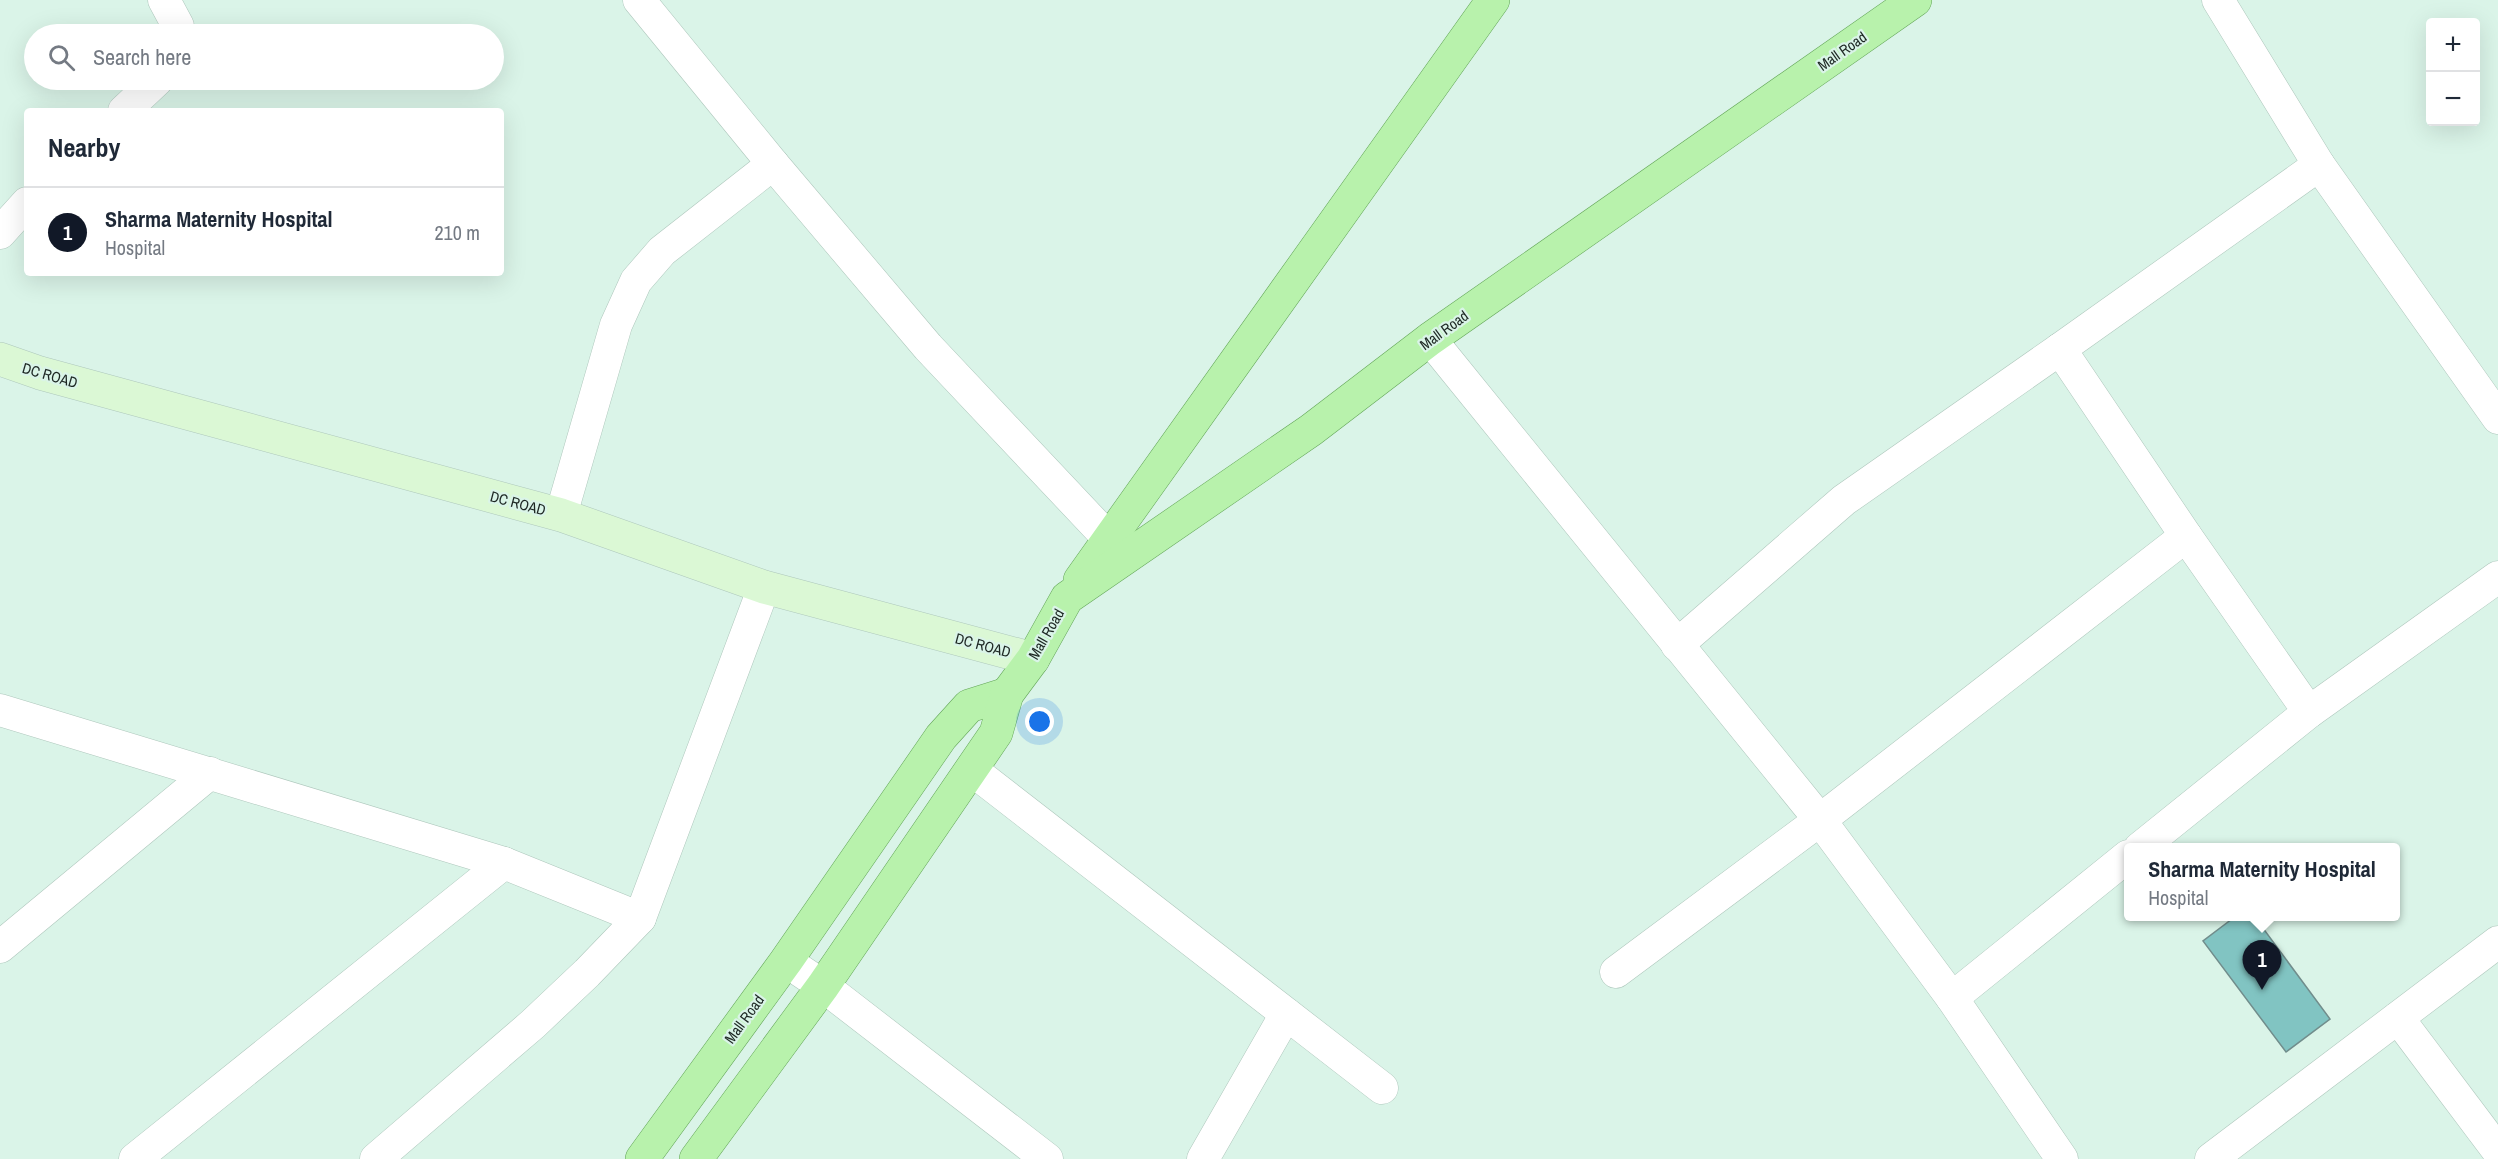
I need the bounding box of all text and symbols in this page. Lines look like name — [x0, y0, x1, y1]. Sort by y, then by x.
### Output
map controls — [2426, 18, 2480, 126]
button: + — [2426, 18, 2480, 72]
search box — [24, 24, 504, 90]
street label: Mall Road — [1813, 27, 1871, 75]
icon: search — [45, 41, 78, 74]
text: Search here — [93, 42, 191, 72]
button: − — [2426, 72, 2480, 126]
text: Nearby — [48, 130, 120, 165]
text: Sharma Maternity Hospital — [105, 204, 333, 234]
text: 1 — [63, 219, 72, 246]
text: 210 m — [434, 219, 480, 246]
text: Hospital — [105, 234, 165, 261]
street label: Mall Road — [1415, 305, 1473, 355]
street label: DC ROAD — [20, 357, 80, 393]
street label: DC ROAD — [488, 486, 548, 521]
street label: Mall Road — [1023, 605, 1069, 663]
street label: DC ROAD — [953, 628, 1013, 663]
your location — [1025, 707, 1054, 736]
popup — [2124, 843, 2400, 921]
text: Sharma Maternity Hospital — [2148, 854, 2376, 884]
text: Hospital — [2148, 884, 2208, 911]
pin: 1 — [2242, 940, 2282, 990]
street label: Mall Road — [719, 990, 769, 1048]

